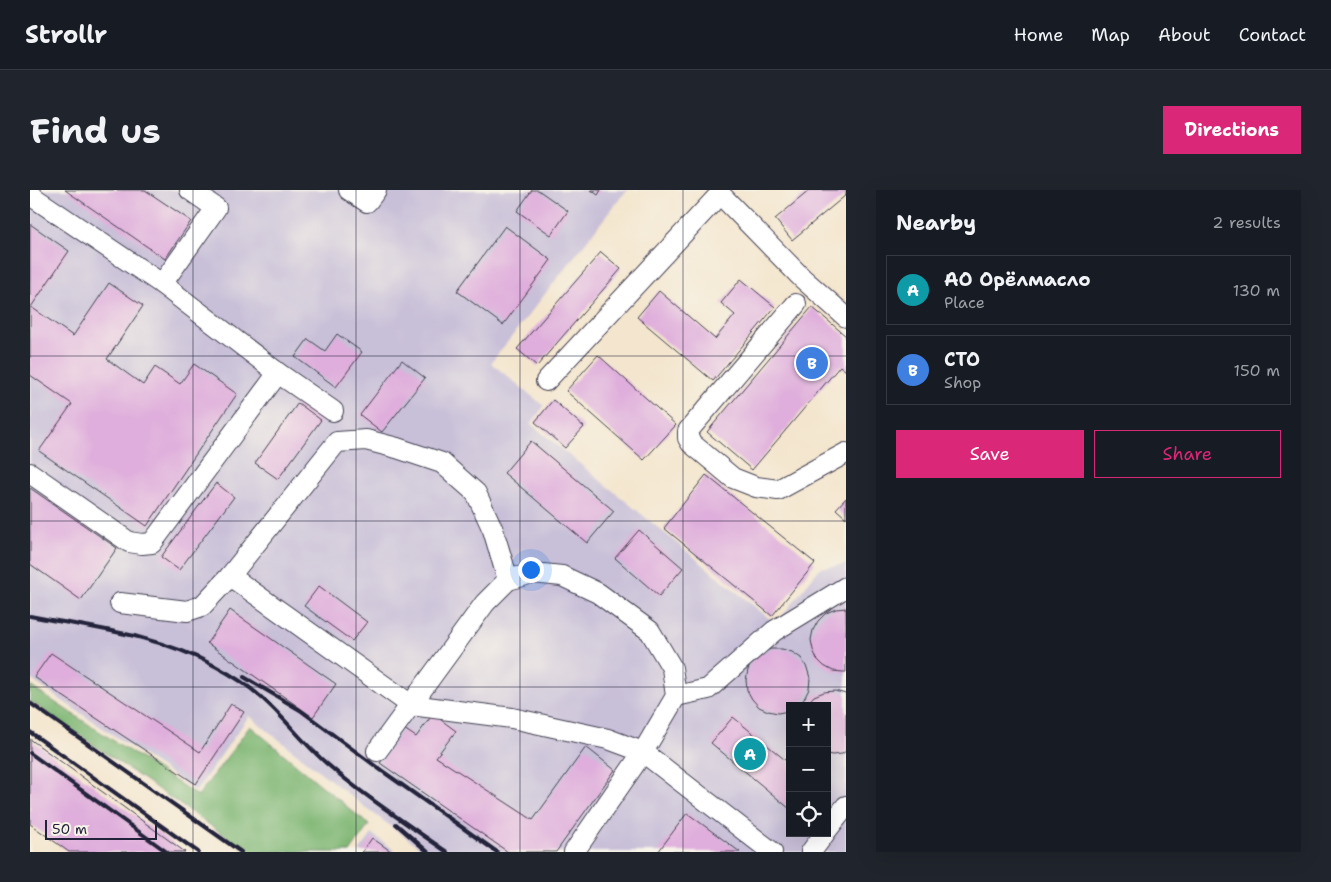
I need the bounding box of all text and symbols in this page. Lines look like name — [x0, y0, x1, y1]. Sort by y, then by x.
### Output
text: Strollr — [25, 19, 107, 51]
text: Home — [1014, 23, 1063, 47]
text: Map — [1091, 23, 1130, 47]
text: About — [1158, 23, 1211, 47]
text: Contact — [1239, 23, 1306, 47]
button: Directions — [1163, 106, 1301, 154]
text: Find us — [30, 107, 161, 154]
text: Nearby — [896, 209, 976, 237]
text: 2 results — [1212, 212, 1281, 233]
text: АО Орёлмасло — [944, 267, 1091, 292]
text: A — [907, 280, 919, 301]
text: 130 m — [1233, 280, 1280, 301]
text: Place — [944, 292, 985, 313]
pin: B — [796, 344, 828, 382]
text: СТО — [944, 347, 980, 372]
text: B — [908, 360, 918, 381]
text: 150 m — [1233, 360, 1280, 381]
text: Shop — [944, 372, 981, 393]
button: Save — [896, 430, 1084, 478]
button: Share — [1094, 430, 1281, 478]
your location — [518, 557, 544, 583]
map controls — [786, 702, 831, 837]
button: + — [786, 702, 831, 747]
pin: A — [734, 735, 766, 773]
button: − — [786, 747, 831, 792]
button: locate — [786, 792, 831, 837]
scale bar — [45, 817, 158, 840]
text: 50 m — [52, 820, 87, 838]

